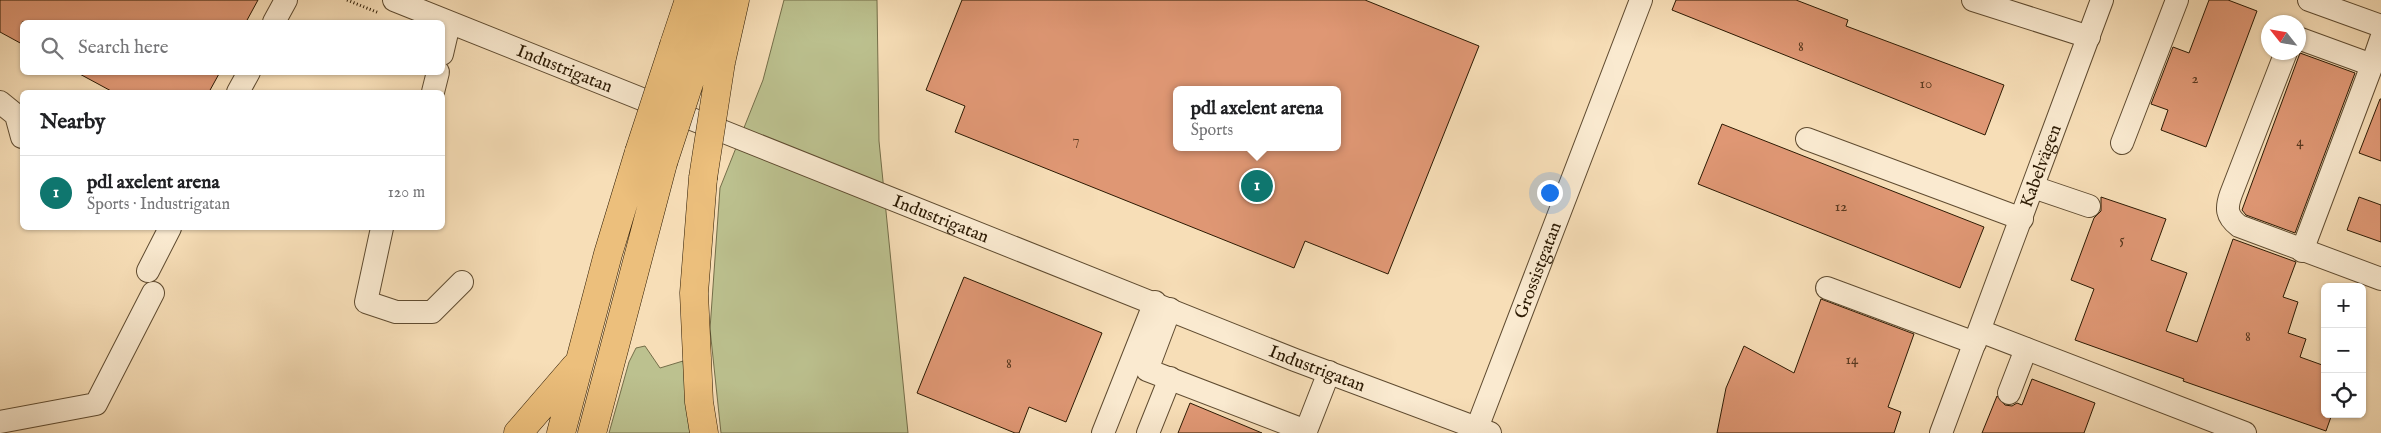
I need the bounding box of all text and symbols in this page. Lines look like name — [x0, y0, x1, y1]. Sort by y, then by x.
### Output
north arrow — [2261, 15, 2306, 60]
search box — [20, 20, 445, 75]
icon: search — [38, 34, 66, 62]
text: Search here — [78, 36, 169, 60]
house number: 8 — [1798, 37, 1804, 56]
street label: Industrigatan — [513, 40, 616, 99]
house number: 2 — [2191, 69, 2199, 88]
house number: 10 — [1920, 74, 1932, 93]
popup — [1173, 86, 1341, 151]
text: pdl axelent arena — [1191, 97, 1323, 121]
text: Nearby — [40, 109, 105, 136]
text: Sports — [1191, 121, 1233, 141]
street label: Kabelvägen — [2016, 121, 2068, 211]
house number: 7 — [1072, 130, 1080, 149]
house number: 4 — [2296, 132, 2304, 151]
pin: 1 — [1241, 167, 1273, 205]
text: pdl axelent arena — [87, 171, 220, 195]
your location — [1537, 180, 1563, 206]
text: 1 — [53, 183, 59, 203]
text: 120 m — [388, 183, 425, 203]
street label: Industrigatan — [889, 190, 992, 250]
text: Sports · Industrigatan — [87, 195, 230, 215]
house number: 12 — [1835, 197, 1847, 216]
street label: Grossistgatan — [1510, 219, 1568, 322]
house number: 5 — [2119, 230, 2125, 249]
map controls — [2321, 283, 2366, 418]
button: + — [2321, 283, 2366, 328]
house number: 8 — [2245, 327, 2251, 346]
button: − — [2321, 328, 2366, 373]
street label: Industrigatan — [1265, 341, 1369, 398]
house number: 14 — [1846, 350, 1859, 369]
house number: 8 — [1006, 354, 1012, 373]
button: locate — [2321, 373, 2366, 418]

